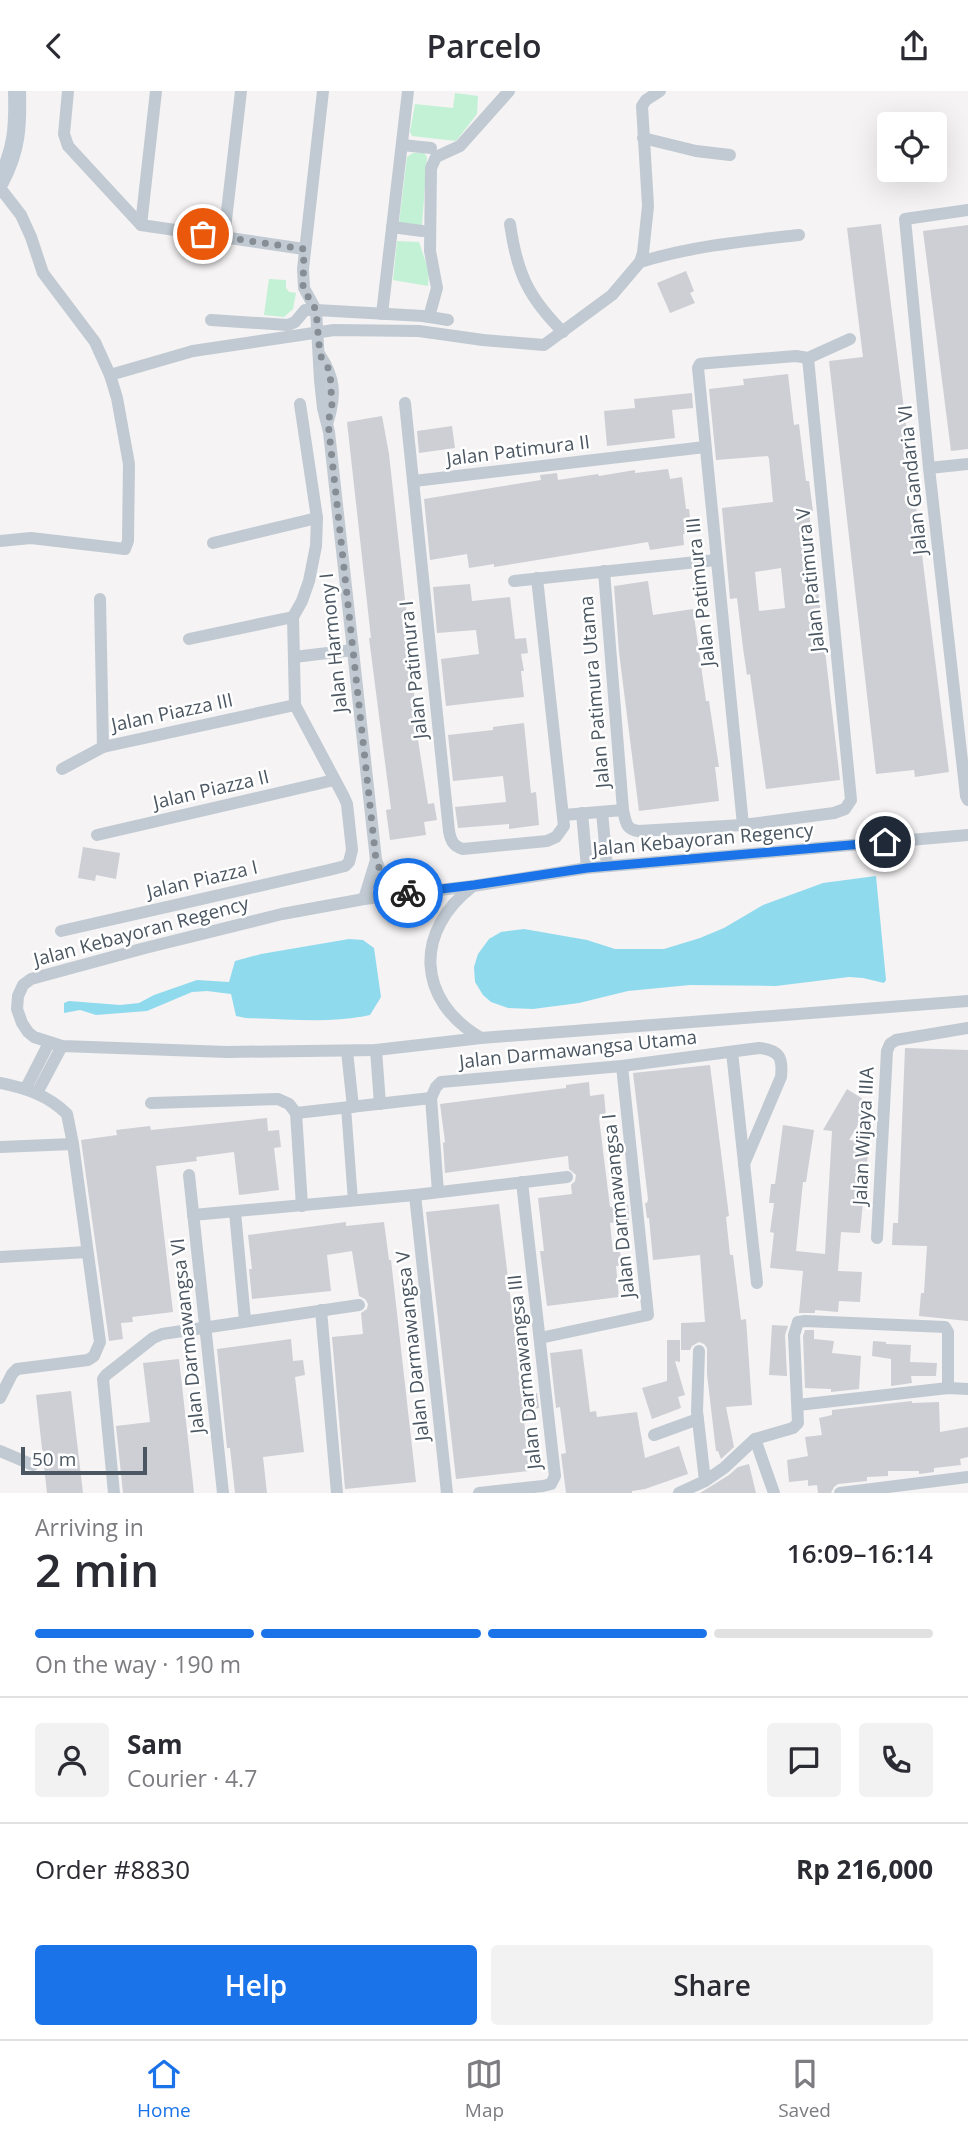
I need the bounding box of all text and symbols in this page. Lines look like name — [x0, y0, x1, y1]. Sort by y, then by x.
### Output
text: Parcelo — [427, 24, 541, 67]
icon: back — [35, 27, 73, 65]
icon: share — [895, 27, 933, 65]
map controls — [877, 112, 947, 182]
button: locate — [877, 112, 947, 182]
pin — [173, 204, 233, 264]
icon: bag — [184, 215, 222, 253]
street label: Jalan Gandaria VI — [891, 404, 933, 558]
street label: Jalan Patimura II — [443, 428, 591, 472]
street label: Jalan Patimura V — [789, 506, 831, 655]
street label: Jalan Patimura III — [679, 516, 721, 670]
street label: Jalan Harmony I — [313, 572, 353, 716]
street label: Jalan Patimura Utama — [573, 595, 616, 791]
street label: Jalan Patimura I — [393, 600, 433, 742]
street label: Jalan Piazza III — [107, 686, 235, 738]
street label: Jalan Piazza II — [148, 763, 272, 815]
pin — [855, 812, 915, 872]
street label: Jalan Kebayoran Regency — [589, 816, 815, 862]
icon: home — [866, 823, 904, 861]
street label: Jalan Piazza I — [142, 854, 260, 905]
courier — [373, 858, 443, 928]
icon: bike — [389, 874, 427, 912]
street label: Jalan Kebayoran Regency — [29, 890, 252, 973]
street label: Jalan Darmawangsa Utama — [456, 1024, 698, 1075]
street label: Jalan Wijaya IIIA — [846, 1066, 880, 1208]
street label: Jalan Darmawangsa I — [595, 1113, 641, 1301]
street label: Jalan Darmawangsa VI — [164, 1237, 210, 1437]
street label: Jalan Darmawangsa V — [389, 1249, 435, 1444]
street label: Jalan Darmawangsa III — [501, 1273, 547, 1473]
scale bar — [21, 1444, 147, 1476]
text: 50 m — [32, 1446, 76, 1472]
text: Arriving in — [35, 1511, 144, 1543]
text: 16:09–16:14 — [787, 1535, 933, 1571]
text: 2 min — [35, 1538, 159, 1600]
text: On the way · 190 m — [35, 1648, 241, 1680]
button: person — [35, 1723, 109, 1797]
button: chat — [767, 1723, 841, 1797]
button: phone — [859, 1723, 933, 1797]
text: Sam — [127, 1726, 183, 1762]
text: Courier · 4.7 — [127, 1762, 257, 1794]
text: Order #8830 — [35, 1851, 190, 1887]
text: Rp 216,000 — [796, 1851, 933, 1887]
button: Help — [35, 1945, 477, 2025]
button: Share — [491, 1945, 933, 2025]
tab: Home — [137, 2055, 191, 2123]
tab: Map — [465, 2055, 504, 2123]
tab: Saved — [778, 2055, 831, 2123]

